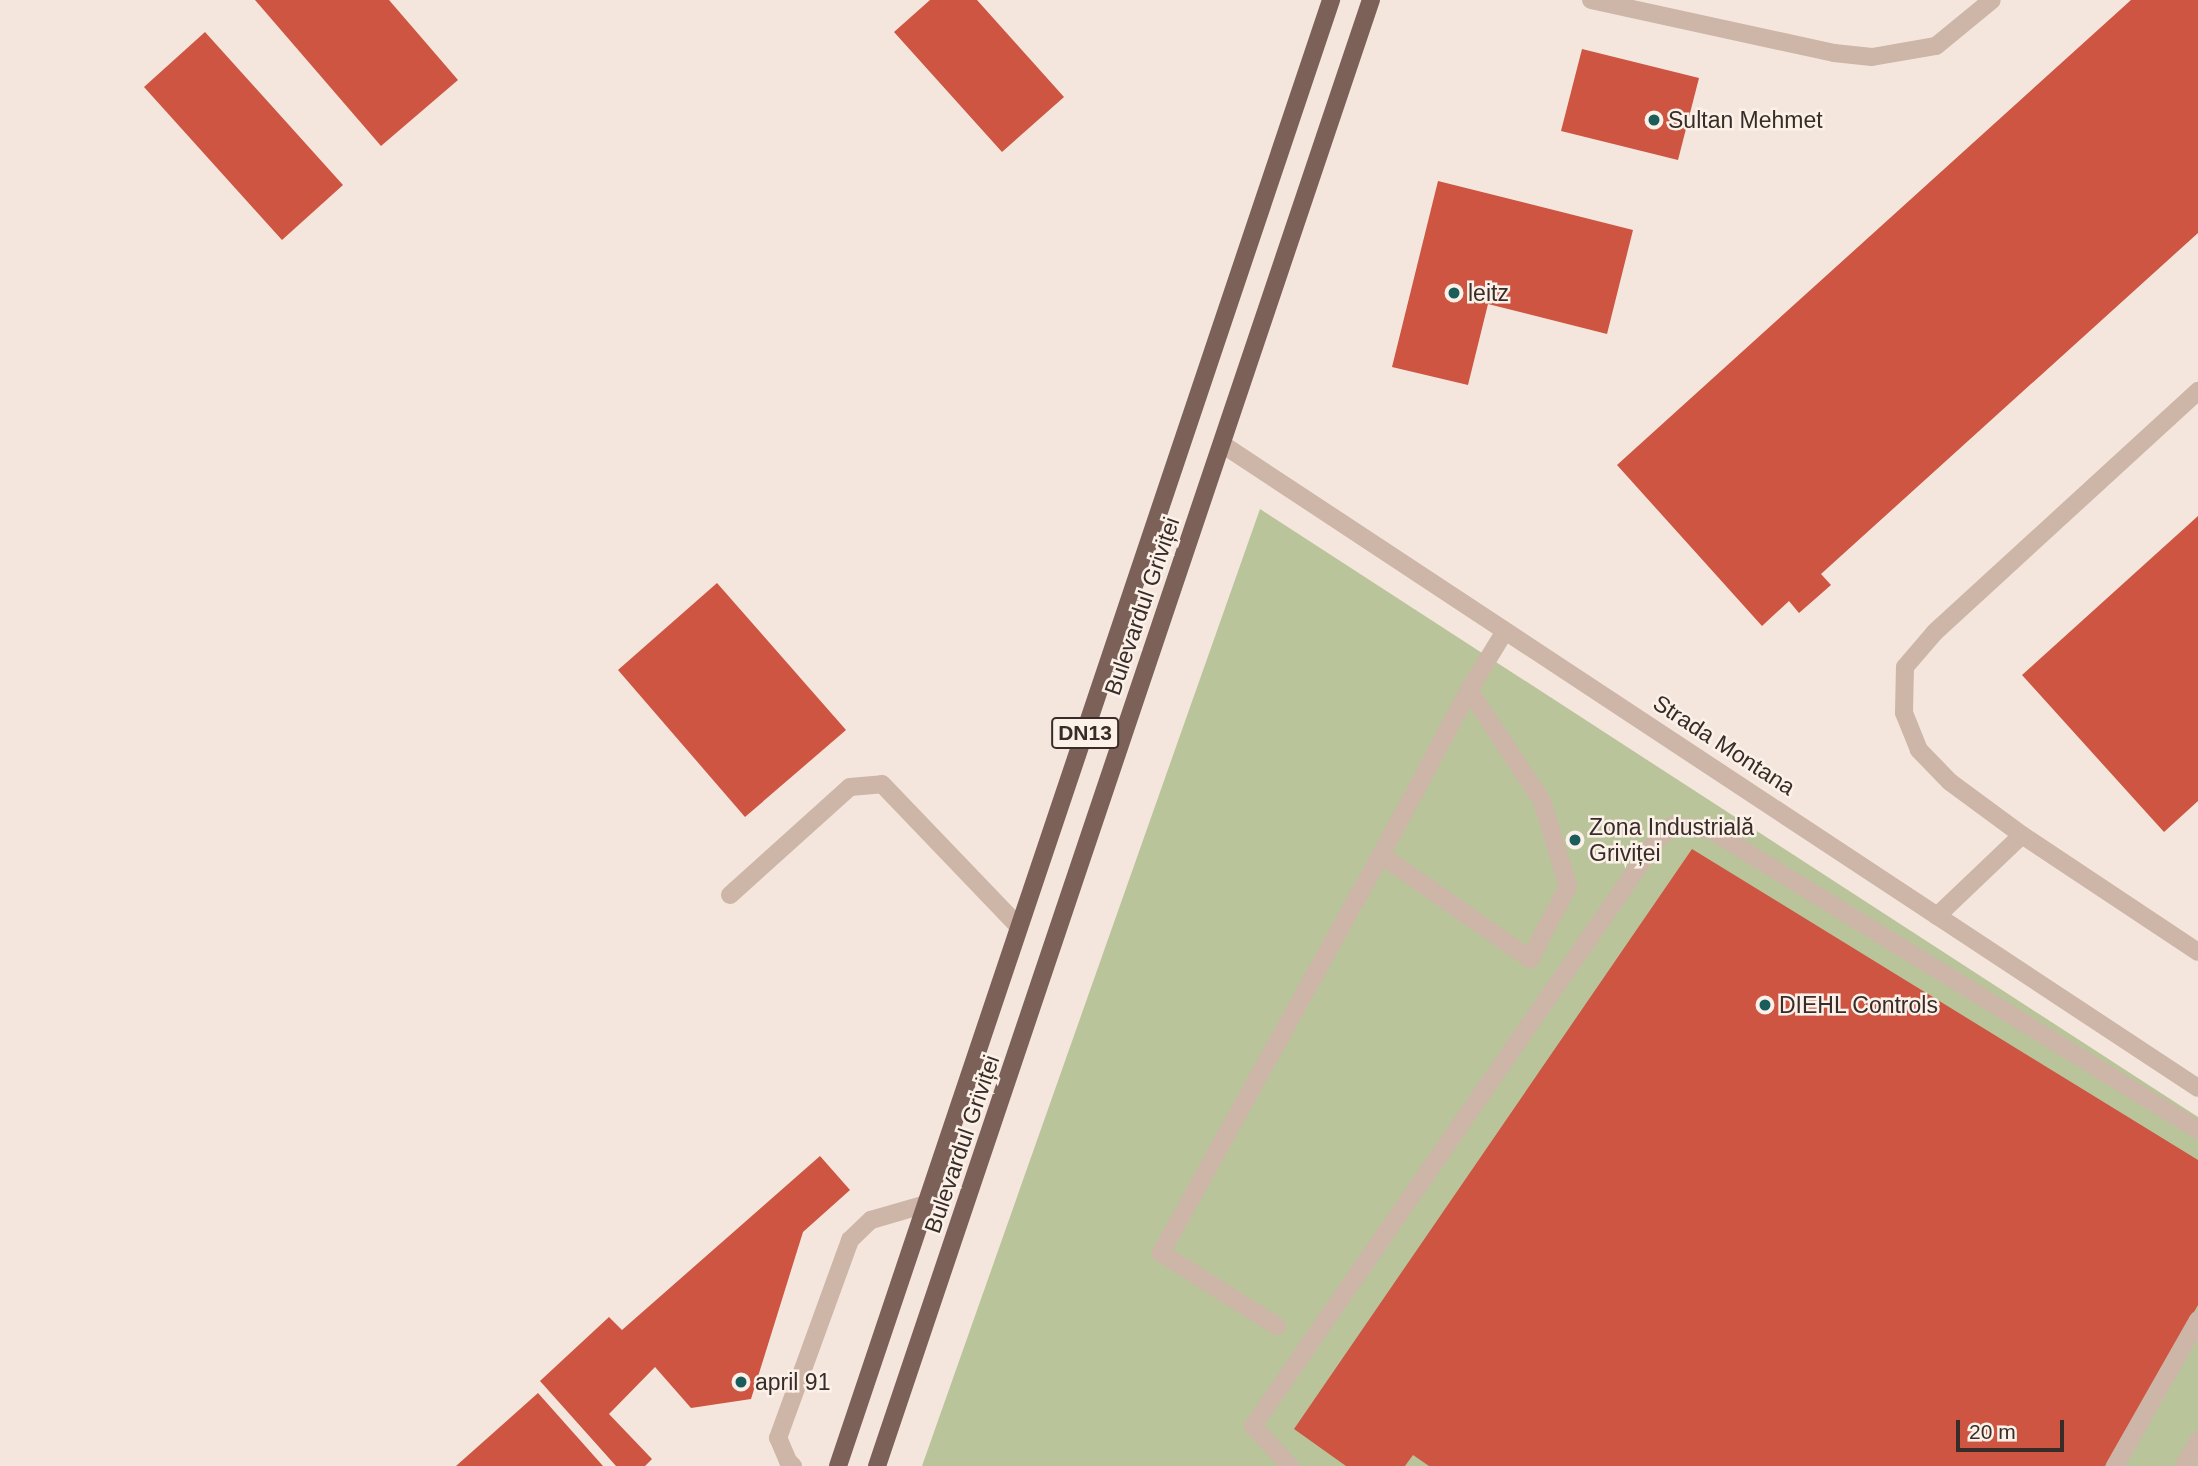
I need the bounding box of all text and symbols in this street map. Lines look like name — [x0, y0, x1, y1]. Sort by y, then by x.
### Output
place label: Sultan Mehmet — [1668, 106, 1823, 134]
marker: Sultan Mehmet — [1646, 112, 1662, 128]
place label: leitz — [1468, 279, 1509, 307]
marker: leitz — [1446, 285, 1462, 301]
street label: Bulevardul Griviței — [1099, 513, 1185, 699]
street label: Strada Montana — [1648, 689, 1800, 801]
road number: DN13 — [1050, 716, 1120, 750]
place label: Zona Industrială Griviței — [1589, 813, 1754, 867]
marker: Zona Industrială Griviței — [1567, 832, 1583, 848]
place label: DIEHL Controls — [1779, 991, 1939, 1019]
marker: DIEHL Controls — [1757, 997, 1773, 1013]
street label: Bulevardul Griviței — [919, 1051, 1005, 1237]
place label: april 91 — [755, 1368, 830, 1396]
marker: april 91 — [733, 1374, 749, 1390]
scale bar — [1960, 1406, 2068, 1450]
text: 20 m — [1969, 1420, 2016, 1443]

